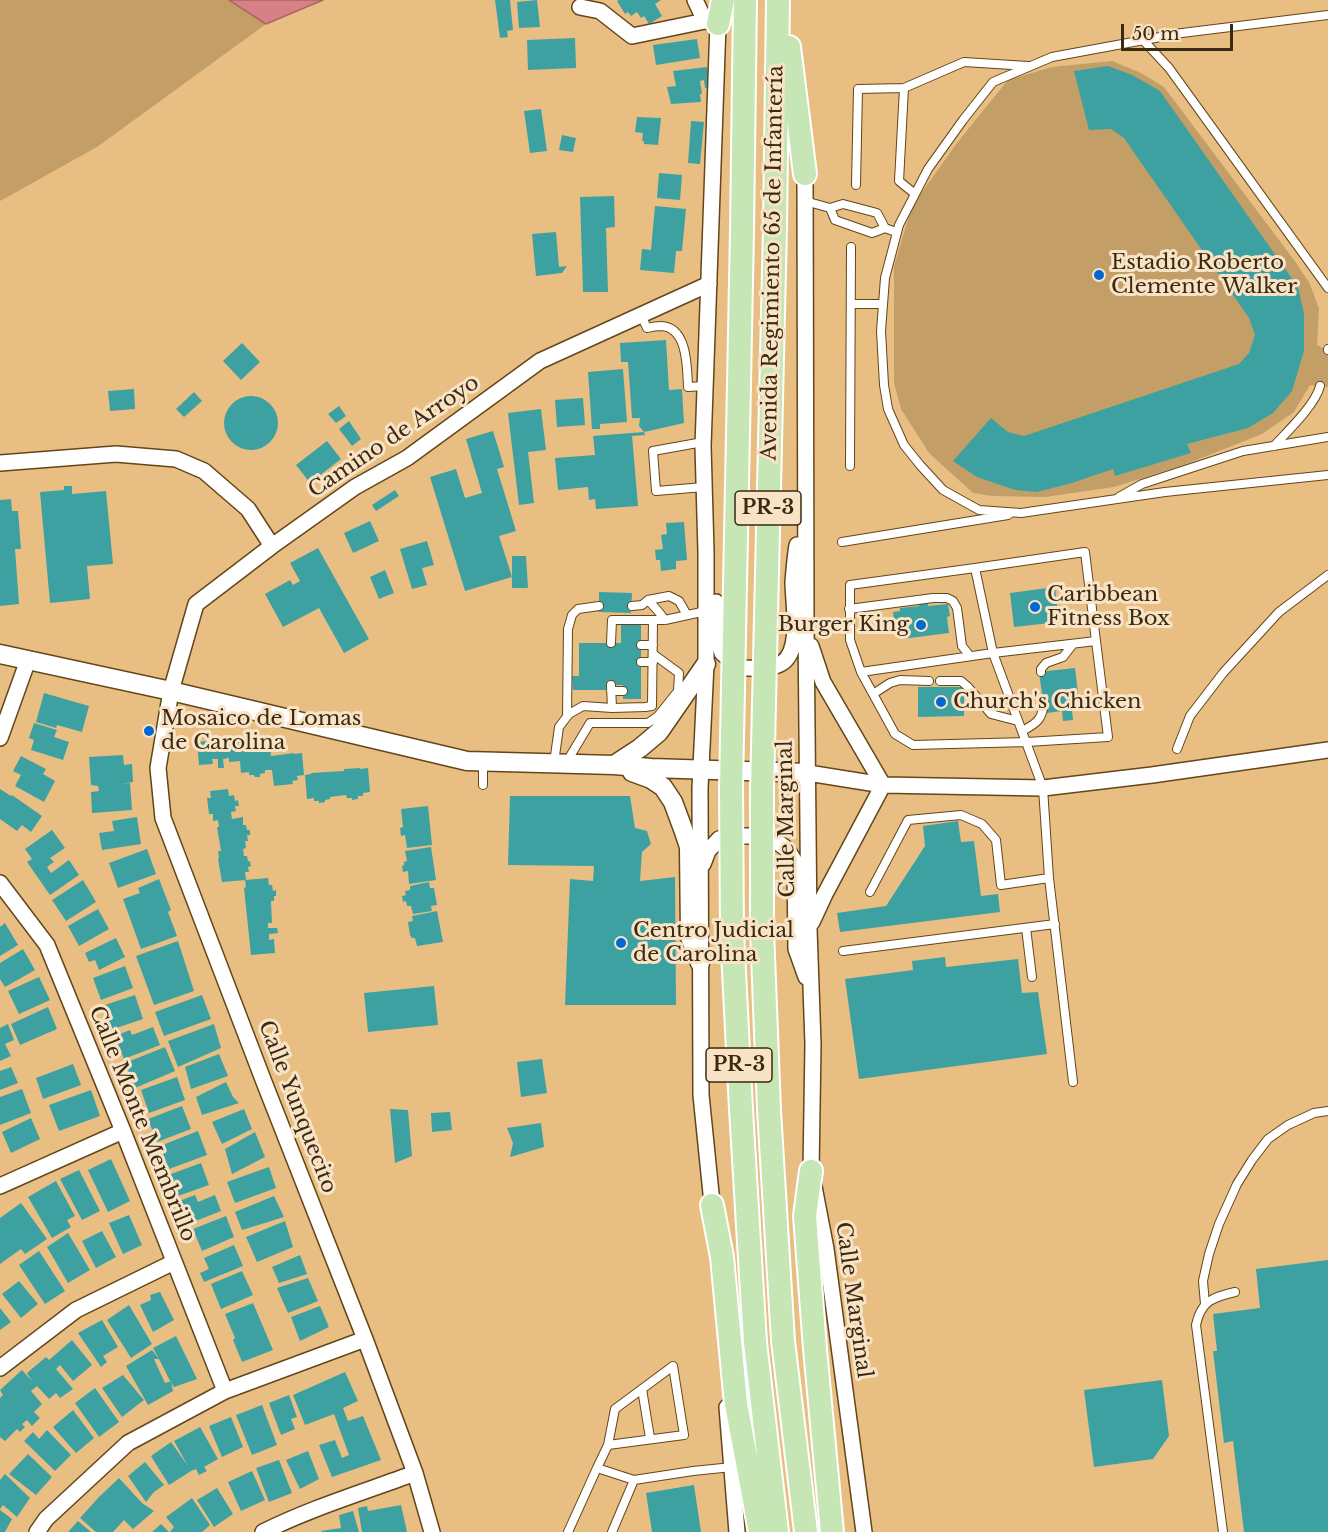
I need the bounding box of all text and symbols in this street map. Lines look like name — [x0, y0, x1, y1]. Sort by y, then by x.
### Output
scale bar — [1124, 12, 1236, 50]
text: 50 m — [1132, 23, 1180, 45]
street label: Avenida Regimiento 65 de Infantería — [757, 65, 789, 461]
place label: Estadio Roberto Clemente Walker — [1111, 250, 1297, 300]
marker: Estadio Roberto Clemente Walker — [1092, 268, 1106, 282]
street label: Camino de Arroyo — [304, 370, 484, 504]
road number: PR-3 — [735, 491, 801, 525]
place label: Caribbean Fitness Box — [1047, 582, 1170, 632]
marker: Caribbean Fitness Box — [1028, 600, 1042, 614]
place label: Burger King — [778, 612, 909, 638]
marker: Burger King — [914, 618, 928, 632]
place label: Church's Chicken — [953, 689, 1142, 715]
marker: Church's Chicken — [934, 695, 948, 709]
place label: Mosaico de Lomas de Carolina — [161, 706, 361, 756]
marker: Mosaico de Lomas de Carolina — [142, 724, 156, 738]
street label: Calle Marginal — [773, 740, 801, 898]
place label: Centro Judicial de Carolina — [633, 918, 794, 968]
marker: Centro Judicial de Carolina — [614, 936, 628, 950]
street label: Calle Monte Membrillo — [83, 1002, 201, 1246]
street label: Calle Yunquecito — [252, 1017, 342, 1197]
road number: PR-3 — [706, 1048, 772, 1082]
street label: Calle Marginal — [830, 1220, 876, 1380]

